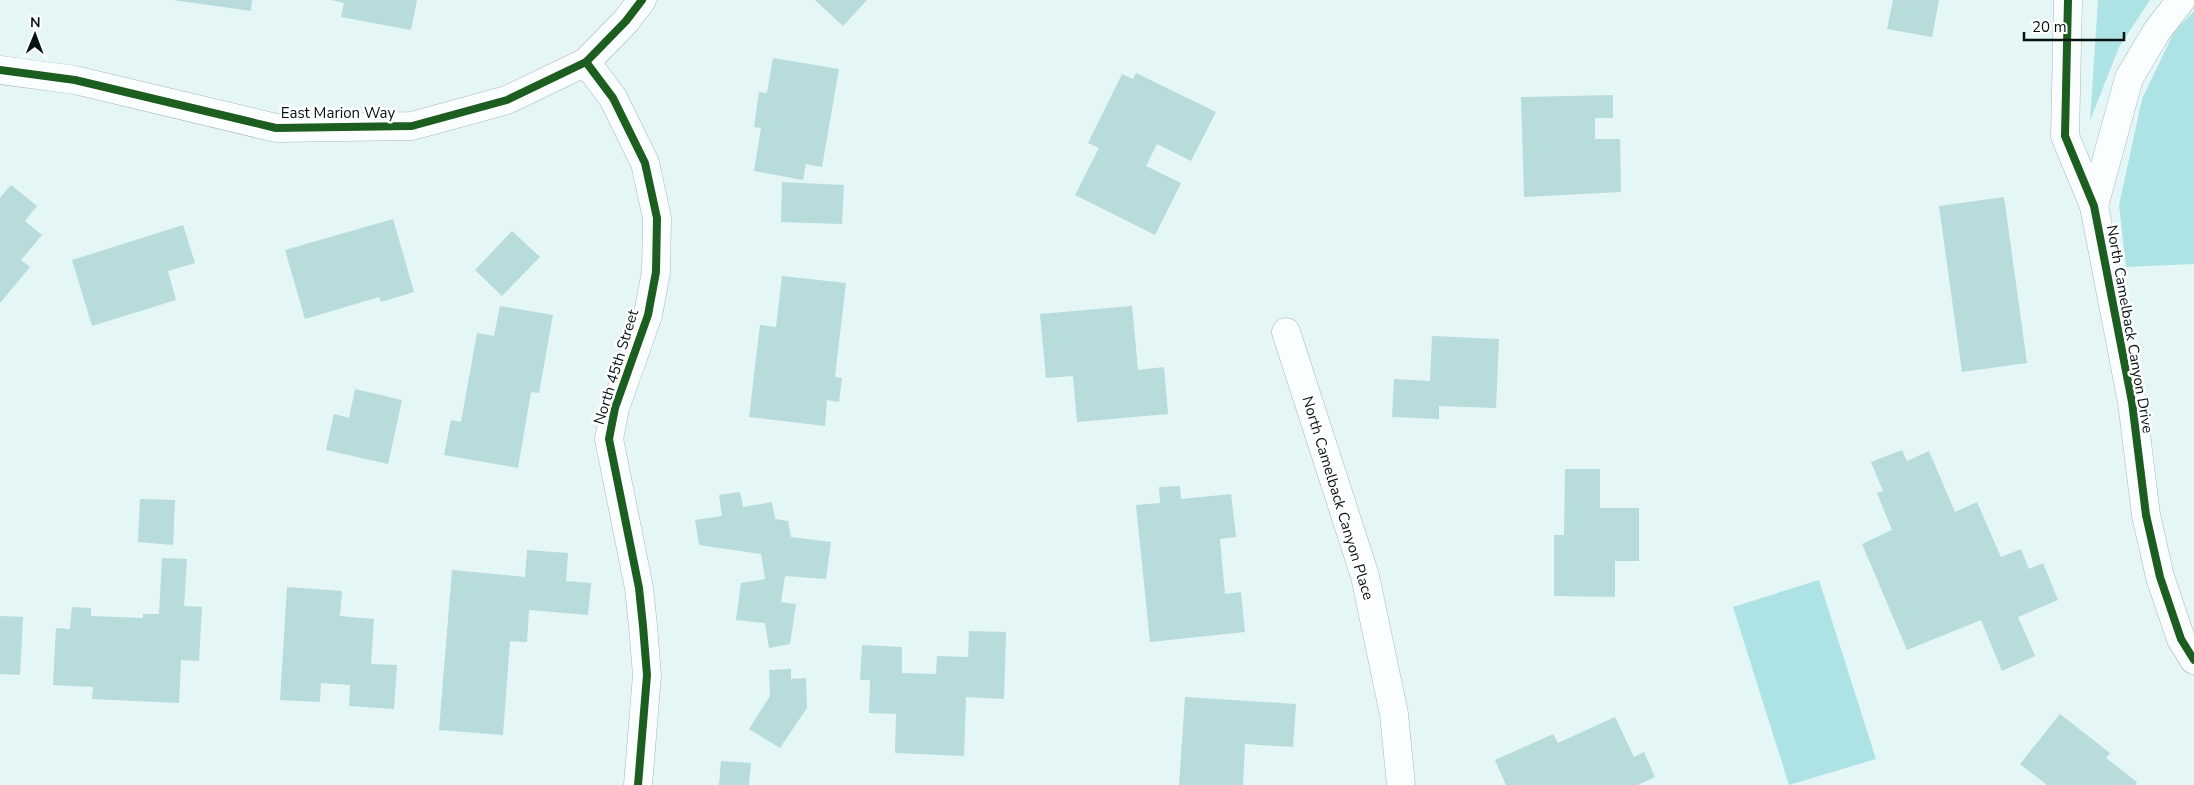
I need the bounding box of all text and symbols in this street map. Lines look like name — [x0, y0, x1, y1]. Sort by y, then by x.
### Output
north arrow — [10, 10, 60, 60]
scale bar — [2024, 10, 2124, 42]
text: N — [30, 13, 41, 32]
text: 20 m — [2032, 17, 2067, 37]
street label: East Marion Way — [281, 103, 395, 123]
street label: North Camelback Canyon Drive — [2102, 223, 2158, 435]
street label: North 45th Street — [589, 306, 643, 427]
street label: North Camelback Canyon Place — [1297, 394, 1379, 602]

